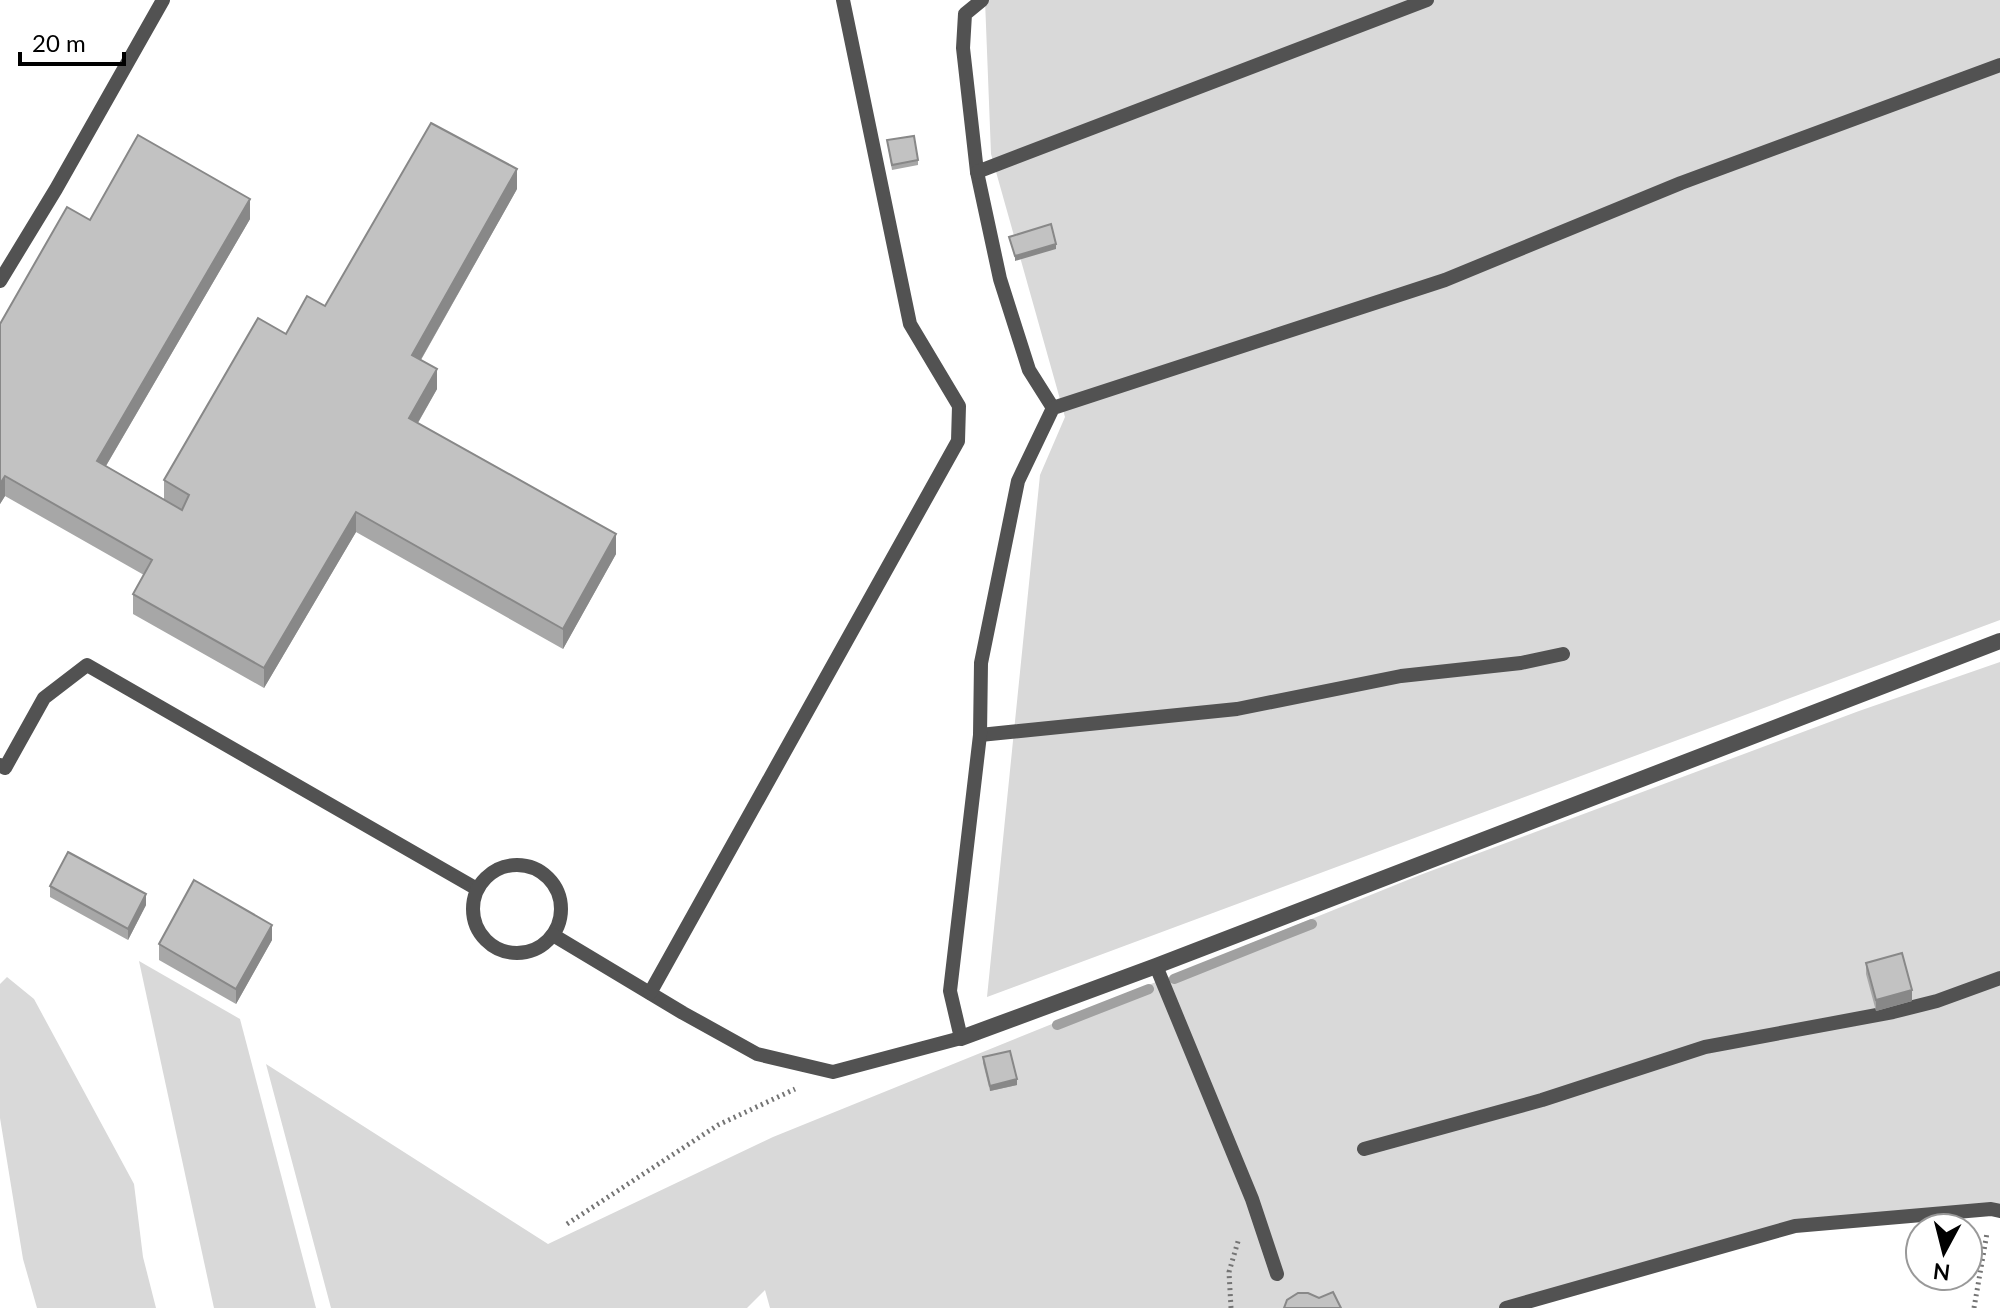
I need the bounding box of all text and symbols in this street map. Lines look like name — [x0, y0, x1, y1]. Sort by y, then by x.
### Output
scale bar — [20, 16, 124, 66]
text: 20 m — [32, 28, 86, 57]
north arrow — [1904, 1212, 1984, 1292]
text: N — [1931, 1258, 1952, 1287]

